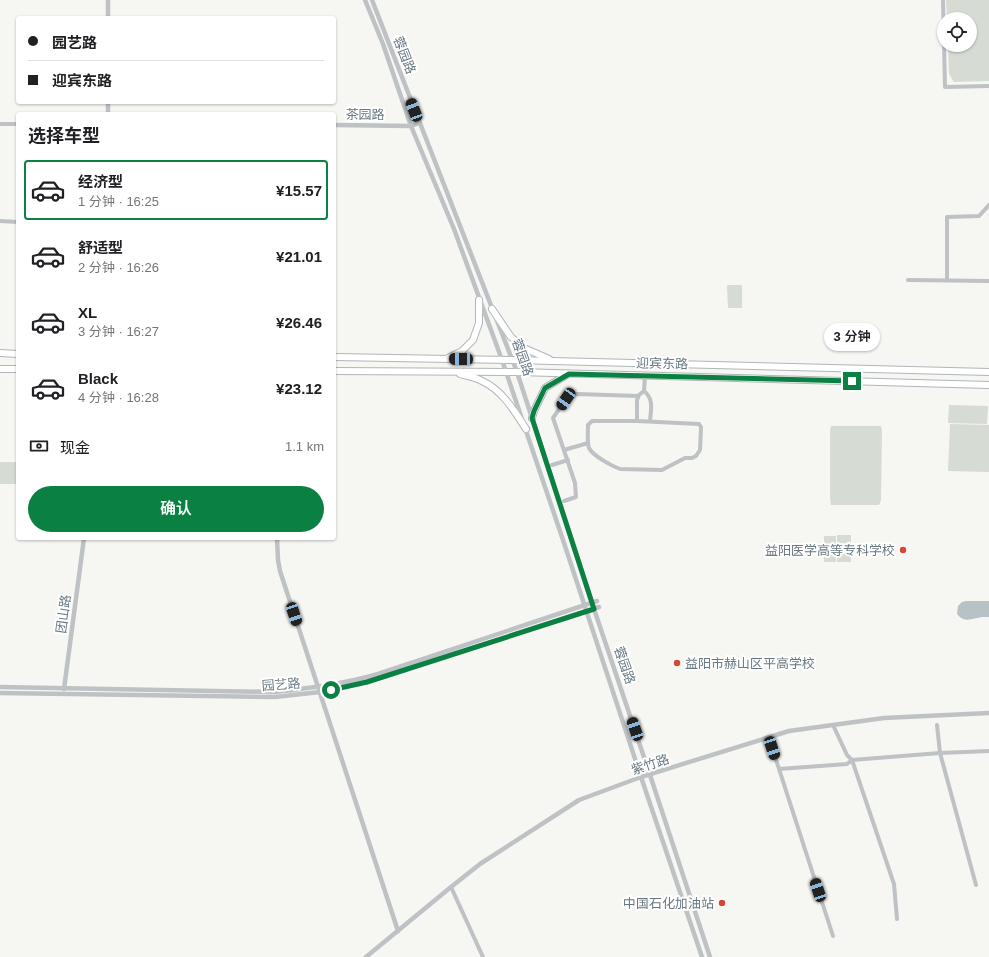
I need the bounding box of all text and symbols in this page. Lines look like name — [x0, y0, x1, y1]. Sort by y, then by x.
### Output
map controls — [937, 12, 977, 52]
button: locate — [937, 12, 977, 52]
text: 园艺路 — [52, 34, 97, 51]
street label: 蓉园路 — [391, 34, 419, 76]
text: 迎宾东路 — [52, 72, 112, 89]
car — [404, 97, 424, 123]
street label: 茶园路 — [345, 107, 385, 122]
text: 选择车型 — [28, 126, 100, 146]
icon: car — [30, 172, 66, 208]
text: 经济型 — [78, 173, 123, 190]
text: ¥15.57 — [276, 182, 322, 199]
text: 1 分钟 · 16:25 — [78, 194, 159, 209]
icon: car — [30, 238, 66, 274]
text: 舒适型 — [78, 239, 123, 256]
text: ¥21.01 — [276, 248, 322, 265]
text: 2 分钟 · 16:26 — [78, 260, 159, 275]
icon: car — [30, 304, 66, 340]
text: XL — [78, 304, 97, 321]
text: ¥26.46 — [276, 314, 322, 331]
callout: 3 分钟 — [824, 323, 880, 351]
text: 3 分钟 · 16:27 — [78, 324, 159, 339]
text: 3 分钟 — [834, 329, 870, 344]
street label: 蓉园路 — [509, 336, 536, 378]
car — [449, 353, 473, 365]
street label: 迎宾东路 — [636, 356, 688, 371]
icon: car — [30, 370, 66, 406]
text: Black — [78, 370, 118, 387]
route end — [843, 372, 861, 390]
text: ¥23.12 — [276, 380, 322, 397]
car — [554, 386, 578, 412]
text: 4 分钟 · 16:28 — [78, 390, 159, 405]
icon: cash — [28, 435, 50, 457]
text: 现金 — [60, 439, 90, 456]
text: 1.1 km — [285, 439, 324, 454]
button: 确认 — [28, 486, 324, 532]
place label: 益阳医学高等专科学校 — [765, 543, 895, 558]
marker: 益阳医学高等专科学校 — [898, 545, 908, 555]
street label: 团山路 — [53, 594, 74, 634]
car — [285, 601, 303, 627]
street label: 蓉园路 — [611, 644, 638, 686]
place label: 益阳市赫山区平高学校 — [685, 656, 815, 671]
marker: 益阳市赫山区平高学校 — [672, 658, 682, 668]
street label: 园艺路 — [261, 676, 301, 693]
route start — [322, 681, 340, 699]
car — [625, 716, 645, 742]
car — [763, 735, 781, 761]
street label: 紫竹路 — [629, 751, 671, 778]
car — [809, 877, 827, 903]
place label: 中国石化加油站 — [623, 896, 714, 911]
marker: 中国石化加油站 — [717, 898, 727, 908]

